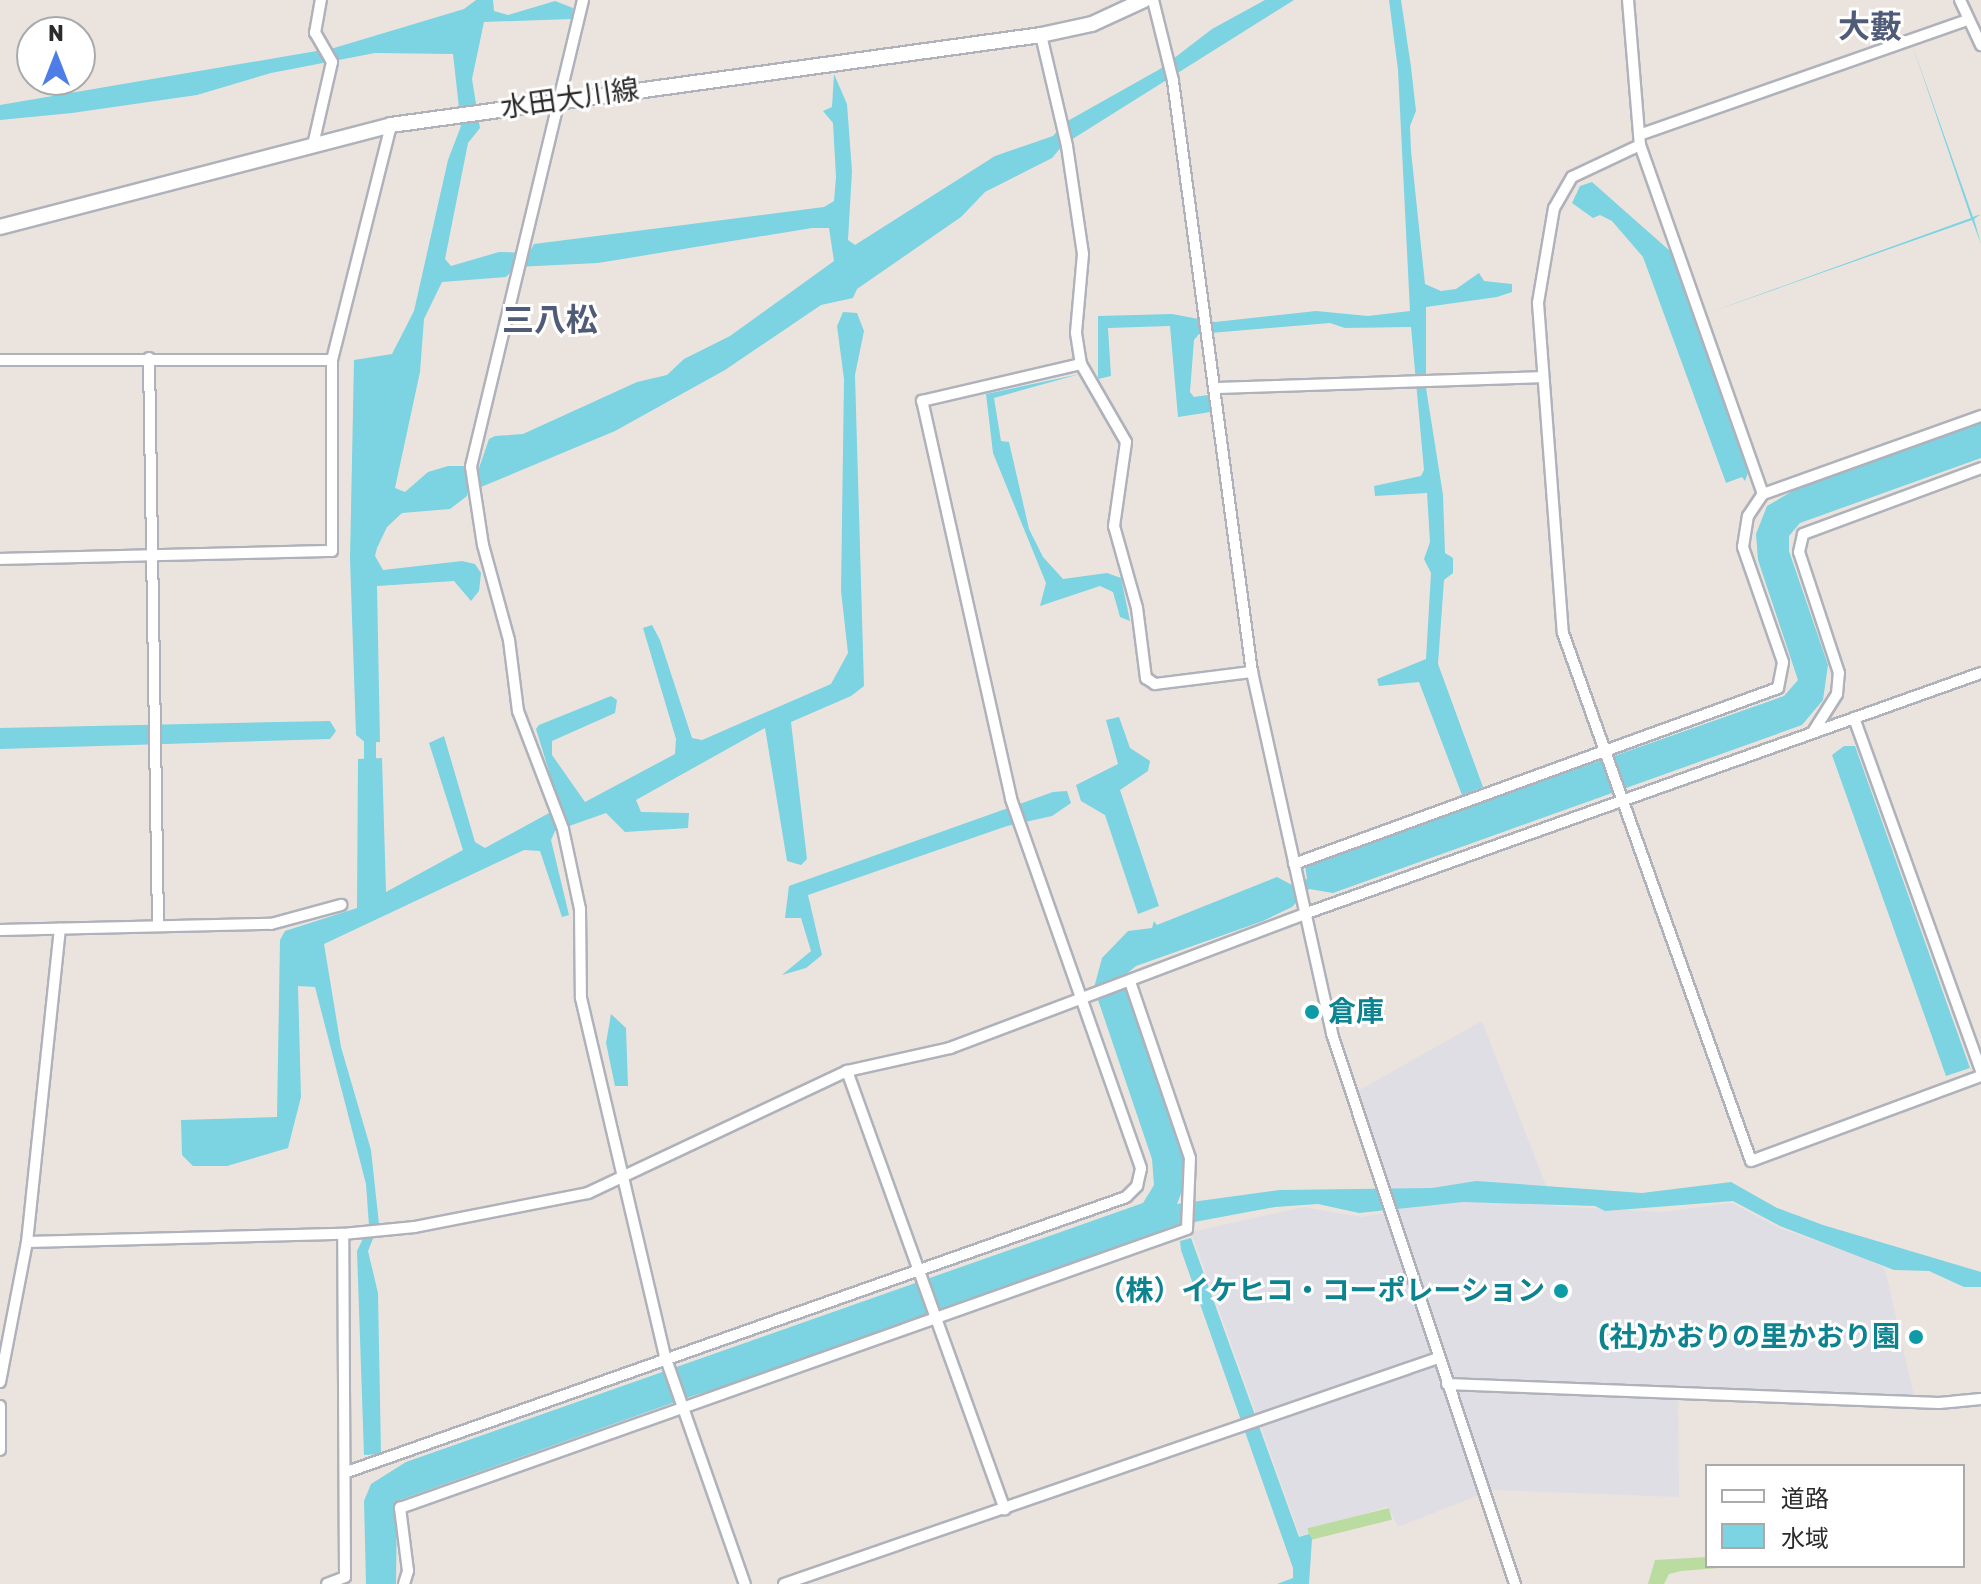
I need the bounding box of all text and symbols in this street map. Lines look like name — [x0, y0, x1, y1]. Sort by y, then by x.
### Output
district label: 大藪 — [1838, 8, 1902, 46]
north arrow — [16, 16, 96, 96]
text: N — [48, 20, 64, 47]
street label: 水田大川線 — [498, 73, 642, 125]
district label: 三八松 — [502, 301, 598, 339]
place label: 倉庫 — [1328, 995, 1384, 1029]
marker: 倉庫 — [1303, 1003, 1321, 1021]
place label: （株）イケヒコ・コーポレーション — [1097, 1274, 1545, 1308]
marker: （株）イケヒコ・コーポレーション — [1552, 1282, 1570, 1300]
place label: (社)かおりの里かおり園 — [1598, 1320, 1900, 1354]
marker: (社)かおりの里かおり園 — [1907, 1328, 1925, 1346]
legend — [1705, 1464, 1965, 1568]
text: 道路 — [1781, 1485, 1829, 1513]
text: 水域 — [1781, 1525, 1829, 1553]

